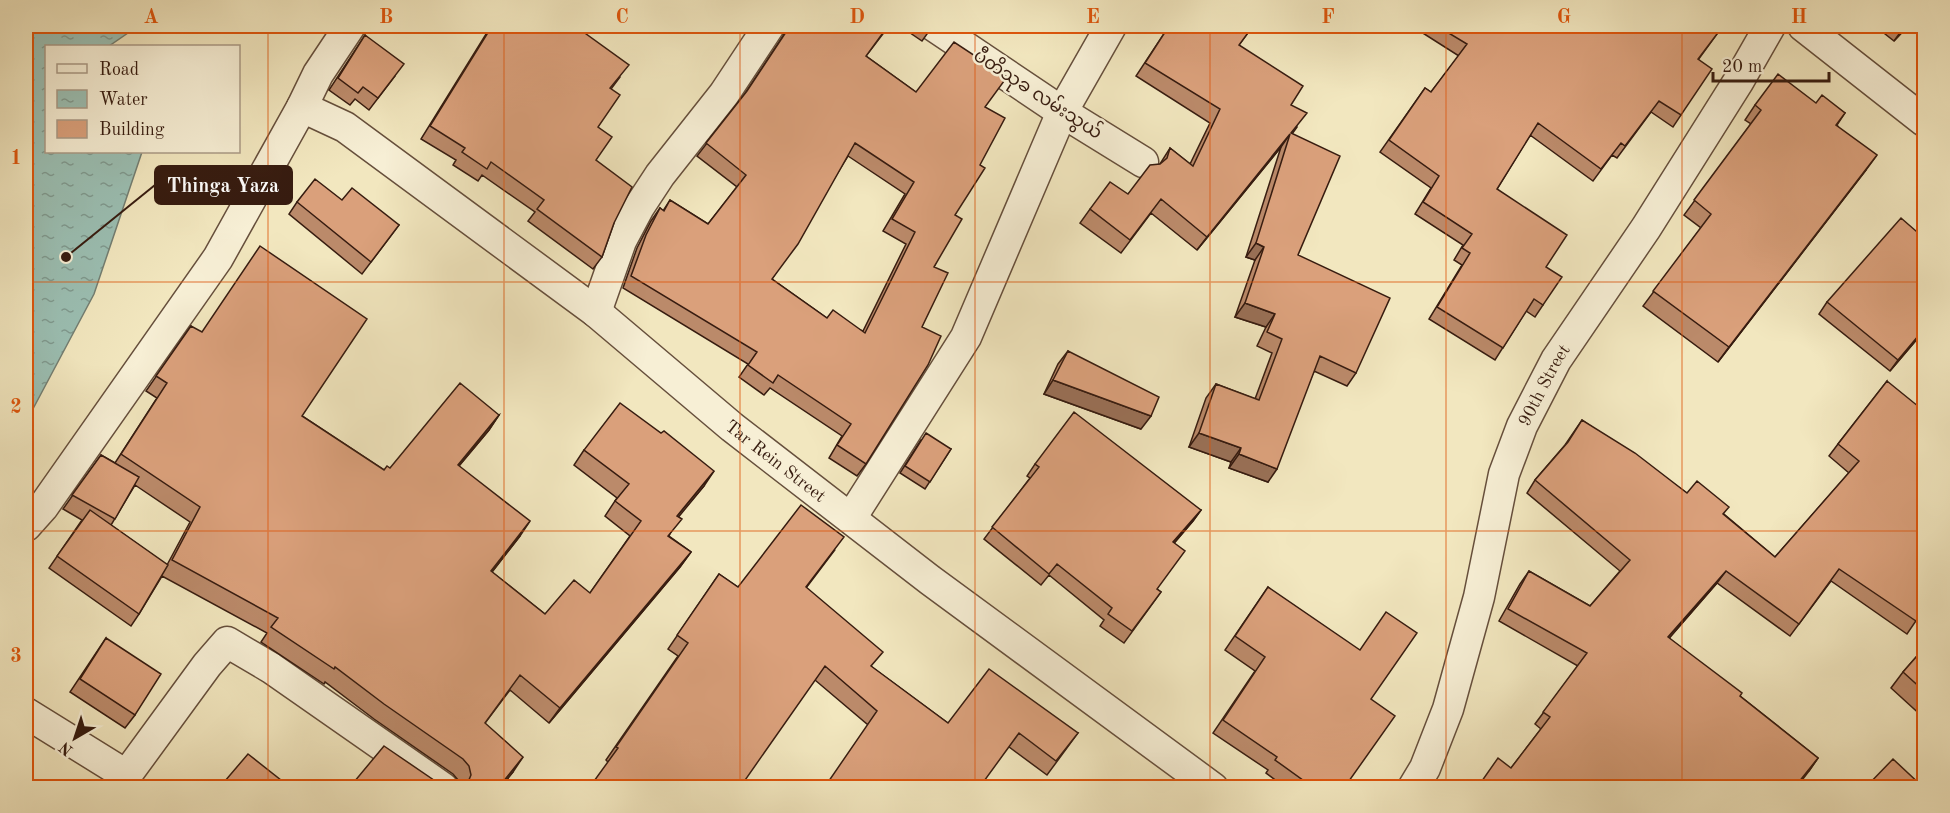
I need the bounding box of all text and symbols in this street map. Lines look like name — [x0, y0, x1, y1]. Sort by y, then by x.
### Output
text: A — [143, 8, 159, 28]
text: B — [379, 8, 393, 28]
text: C — [615, 8, 629, 28]
text: D — [849, 8, 865, 28]
text: E — [1086, 8, 1100, 28]
text: F — [1321, 8, 1335, 28]
text: G — [1557, 8, 1571, 28]
text: H — [1791, 8, 1807, 28]
street label: ပီတိသုခ လမ်းသွယ် — [967, 42, 1108, 147]
legend — [45, 45, 240, 153]
scale bar — [1713, 45, 1828, 83]
text: 20 m — [1722, 58, 1762, 76]
text: Road — [99, 61, 139, 79]
text: Water — [99, 91, 148, 109]
text: Building — [99, 121, 165, 139]
text: 1 — [10, 149, 22, 169]
callout: Thinga Yaza — [155, 166, 292, 204]
text: Thinga Yaza — [167, 177, 279, 197]
street label: 90th Street — [1516, 341, 1574, 429]
text: 2 — [10, 398, 22, 418]
street label: Tar Rein Street — [721, 417, 829, 506]
text: 3 — [10, 647, 22, 667]
north arrow — [45, 708, 105, 768]
text: N — [56, 738, 77, 758]

